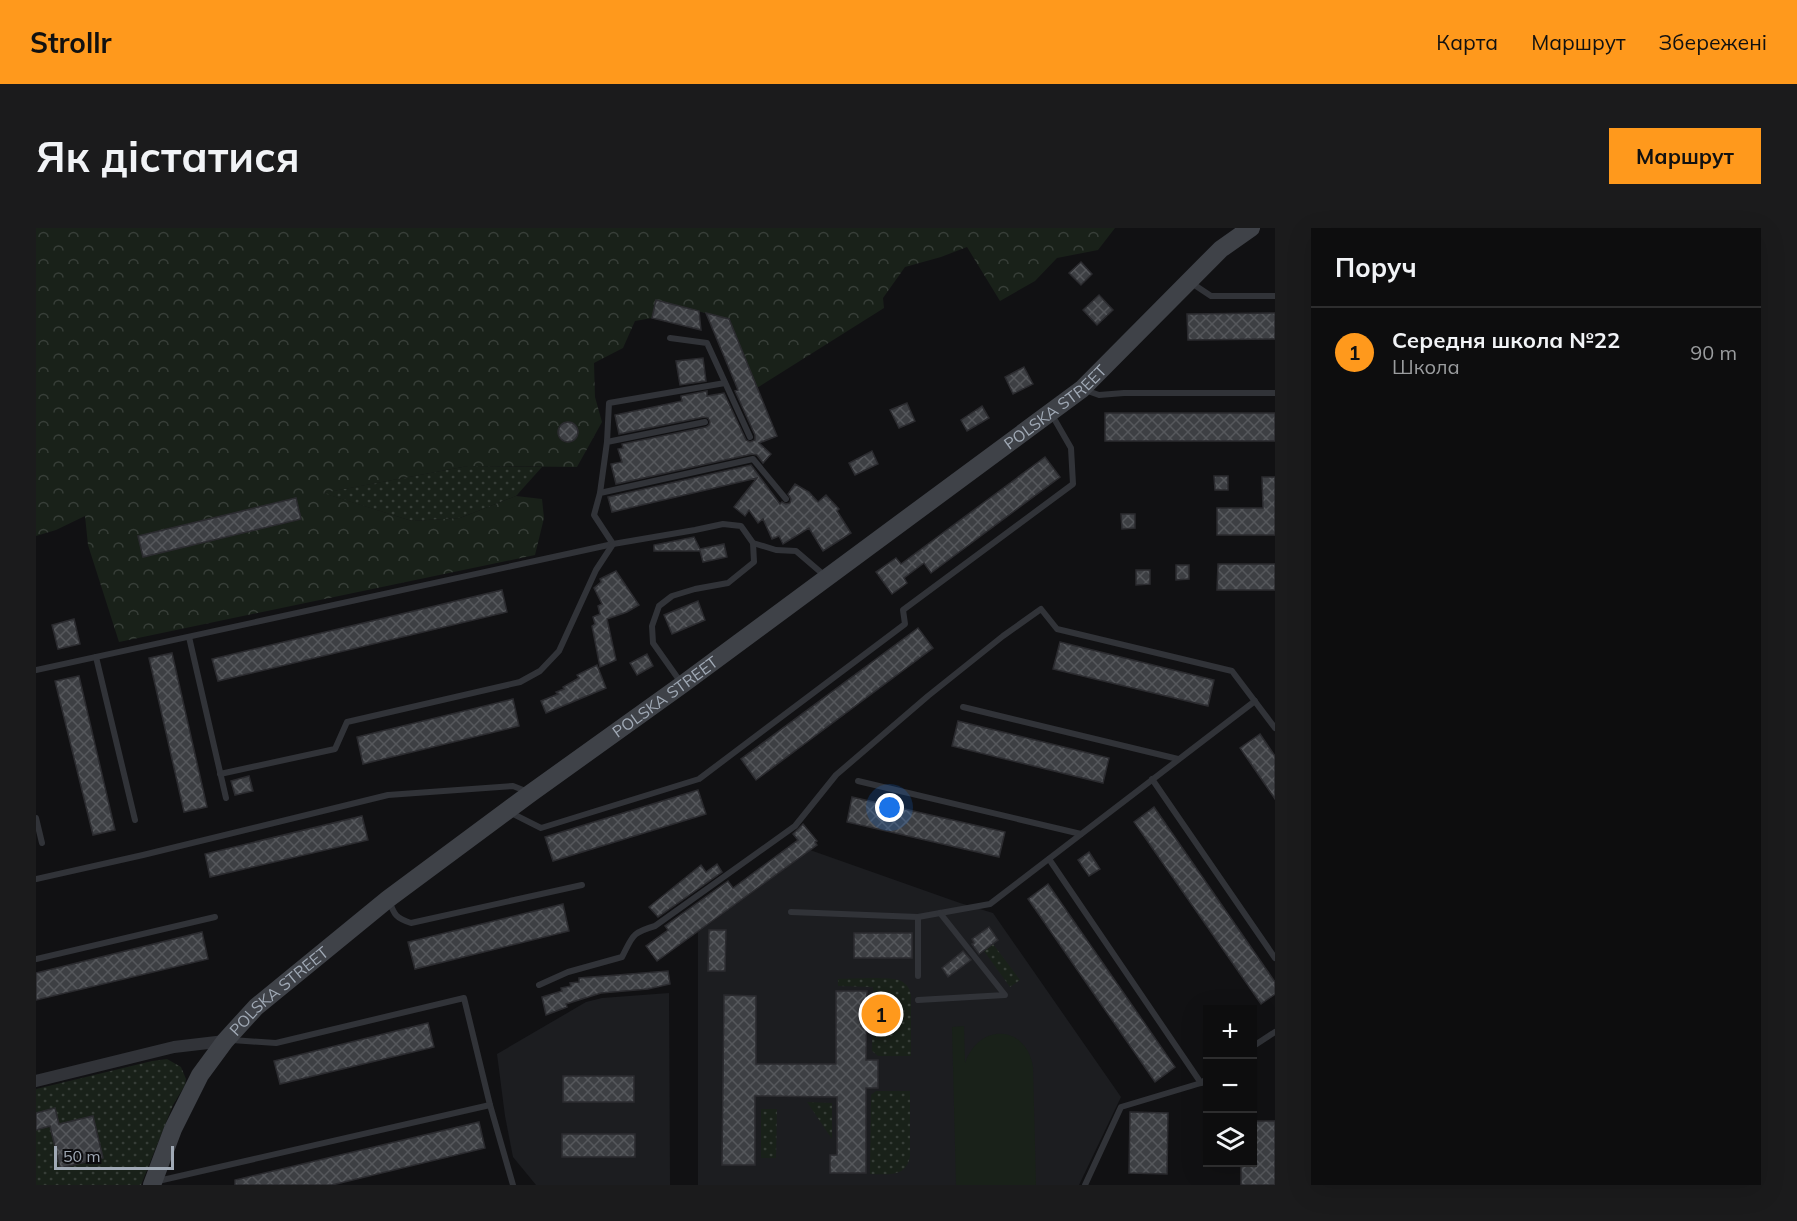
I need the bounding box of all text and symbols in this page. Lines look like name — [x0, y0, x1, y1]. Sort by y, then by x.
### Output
text: Strollr — [30, 25, 112, 60]
text: Карта — [1436, 29, 1498, 55]
text: Маршрут — [1531, 29, 1626, 55]
text: Збережені — [1659, 29, 1767, 55]
button: Маршрут — [1609, 128, 1761, 184]
text: Як дістатися — [36, 130, 300, 183]
text: Поруч — [1335, 251, 1417, 284]
text: Середня школа №22 — [1392, 326, 1620, 354]
text: 1 — [1349, 340, 1361, 365]
text: 90 m — [1690, 340, 1737, 365]
text: Школа — [1392, 354, 1460, 379]
street label: POLSKA STREET — [1000, 360, 1111, 453]
street label: POLSKA STREET — [608, 652, 722, 742]
your location — [875, 793, 904, 822]
street label: POLSKA STREET — [225, 942, 333, 1040]
pin: 1 — [862, 992, 900, 1036]
map controls — [1203, 1005, 1257, 1167]
button: + — [1203, 1005, 1257, 1059]
button: − — [1203, 1059, 1257, 1113]
button: layers — [1203, 1113, 1257, 1167]
scale bar — [54, 1143, 174, 1170]
text: 50 m — [63, 1146, 100, 1166]

